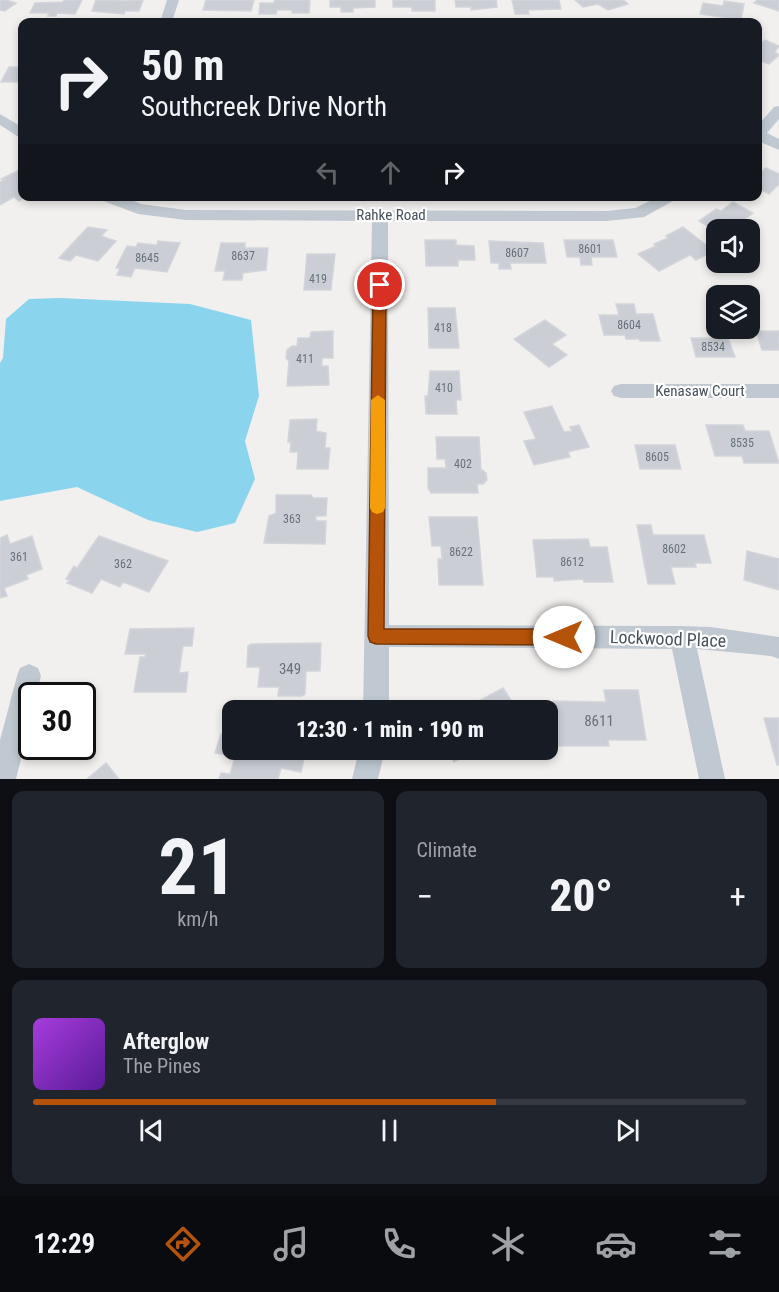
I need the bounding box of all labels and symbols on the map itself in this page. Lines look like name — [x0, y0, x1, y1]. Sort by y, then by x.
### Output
street label: Rahke Road — [356, 206, 426, 224]
house number: 8601 — [578, 242, 602, 256]
house number: 8607 — [505, 246, 529, 260]
house number: 8637 — [231, 249, 255, 263]
house number: 8645 — [135, 251, 159, 265]
pin — [354, 259, 405, 310]
house number: 419 — [309, 272, 327, 286]
house number: 8604 — [617, 318, 641, 332]
house number: 418 — [434, 321, 452, 335]
house number: 8534 — [701, 340, 725, 354]
house number: 411 — [296, 352, 314, 366]
house number: 410 — [435, 381, 453, 395]
street label: Kenasaw Court — [655, 382, 745, 400]
house number: 8535 — [730, 436, 754, 450]
house number: 8605 — [645, 450, 669, 464]
house number: 402 — [454, 457, 472, 471]
house number: 363 — [283, 512, 301, 526]
house number: 8602 — [662, 542, 686, 556]
house number: 8622 — [449, 545, 473, 559]
house number: 361 — [10, 550, 28, 564]
house number: 8612 — [560, 555, 584, 569]
house number: 362 — [114, 557, 132, 571]
position arrow — [532, 605, 596, 669]
street label: Lockwood Place — [610, 626, 727, 651]
house number: 349 — [279, 660, 301, 678]
speed limit sign: 30 — [18, 682, 96, 760]
house number: 8611 — [584, 712, 614, 730]

